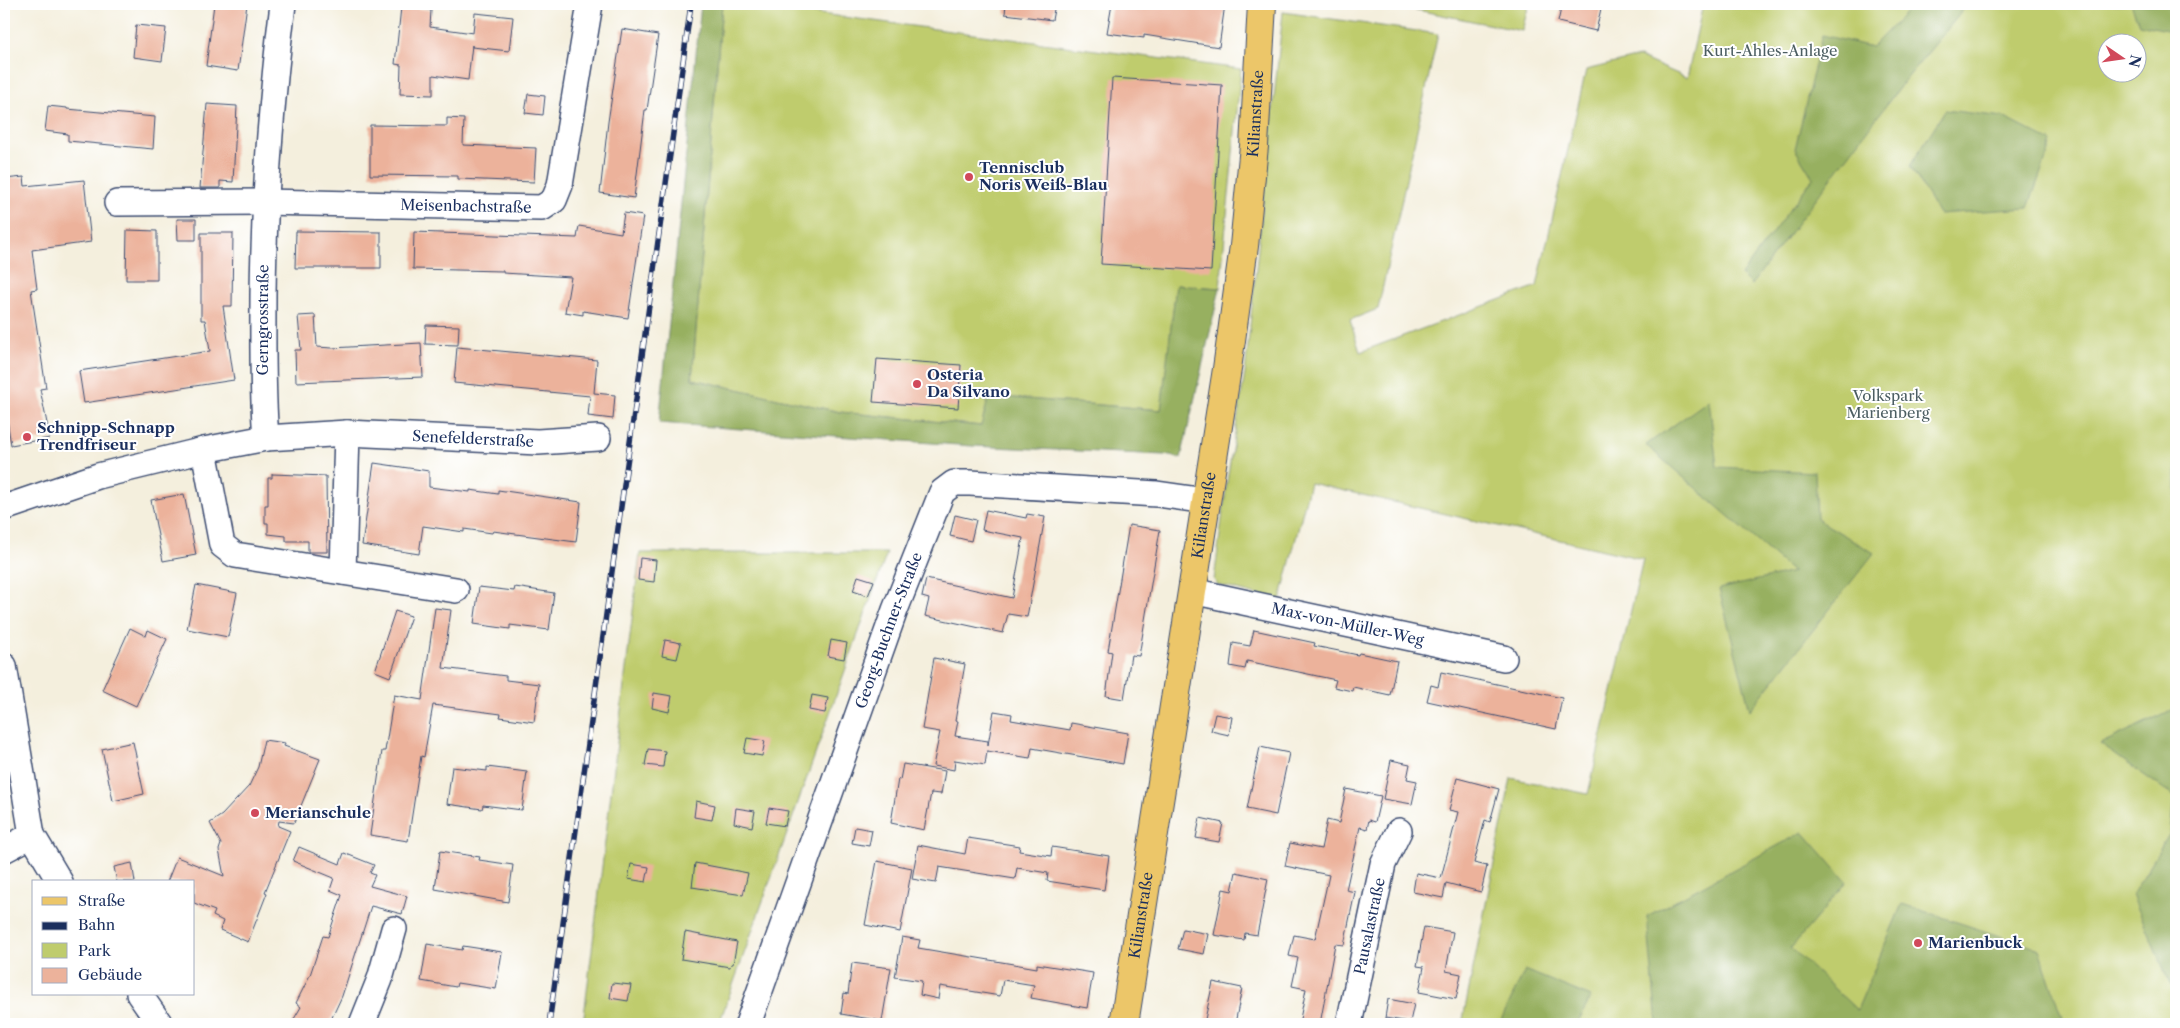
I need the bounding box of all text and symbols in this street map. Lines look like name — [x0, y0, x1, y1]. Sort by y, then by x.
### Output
north arrow — [2098, 32, 2148, 82]
park label: Kurt-Ahles-Anlage — [1703, 41, 1837, 60]
text: N — [2125, 53, 2145, 69]
street label: Kilianstraße — [1243, 70, 1267, 158]
place label: Tennisclub Noris Weiß-Blau — [979, 158, 1108, 194]
marker: Tennisclub Noris Weiß-Blau — [963, 171, 975, 183]
street label: Meisenbachstraße — [400, 195, 532, 217]
street label: Gerngrosstraße — [253, 264, 272, 376]
place label: Osteria Da Silvano — [927, 365, 1010, 401]
marker: Osteria Da Silvano — [911, 378, 923, 390]
park label: Volkspark Marienberg — [1846, 386, 1930, 422]
place label: Schnipp-Schnapp Trendfriseur — [37, 418, 175, 454]
street label: Senefelderstraße — [412, 426, 534, 451]
marker: Schnipp-Schnapp Trendfriseur — [21, 431, 33, 443]
street label: Kilianstraße — [1187, 471, 1220, 560]
street label: Georg-Buchner-Straße — [851, 549, 926, 711]
street label: Max-von-Müller-Weg — [1270, 598, 1426, 650]
place label: Merianschule — [265, 803, 371, 822]
marker: Merianschule — [249, 807, 261, 819]
street label: Kilianstraße — [1124, 871, 1157, 960]
street label: Pausalastraße — [1350, 876, 1389, 976]
legend — [32, 880, 195, 996]
text: Straße — [78, 891, 125, 910]
text: Bahn — [78, 915, 116, 934]
place label: Marienbuck — [1928, 933, 2023, 952]
marker: Marienbuck — [1912, 937, 1924, 949]
text: Park — [78, 941, 112, 960]
text: Gebäude — [78, 965, 142, 984]

